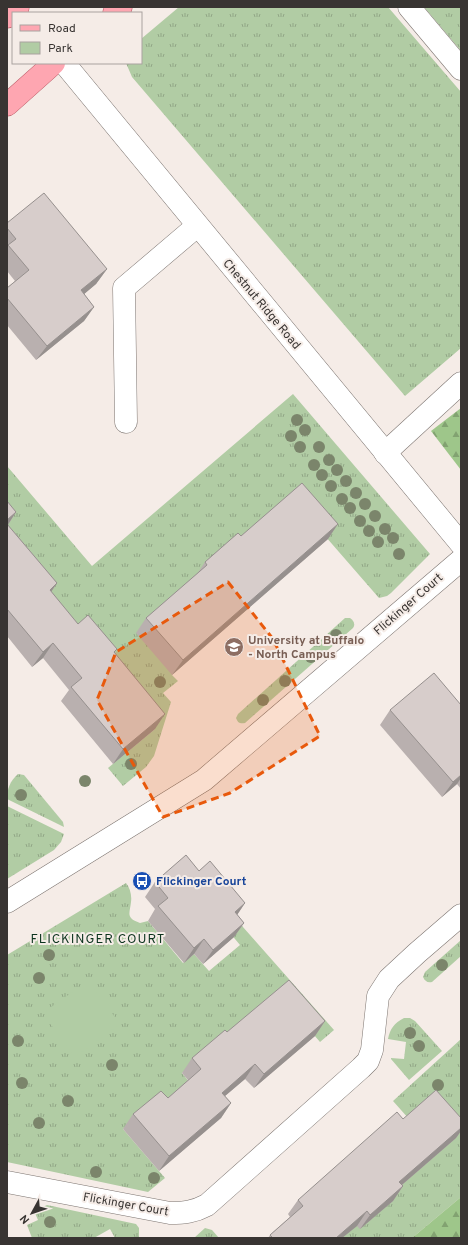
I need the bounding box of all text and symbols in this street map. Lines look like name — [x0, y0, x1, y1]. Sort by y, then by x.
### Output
legend — [12, 12, 142, 64]
text: Road — [48, 21, 76, 37]
text: Park — [48, 41, 73, 57]
street label: Chestnut Ridge Road — [219, 256, 304, 353]
street label: Flickinger Court — [371, 570, 447, 639]
place label: University at Buffalo - North Campus — [248, 633, 364, 663]
school or university icon: University at Buffalo - North Campus — [223, 636, 245, 658]
bus stop icon: Flickinger Court — [131, 870, 153, 892]
place label: Flickinger Court — [156, 874, 247, 890]
district label: FLICKINGER COURT — [31, 932, 165, 948]
street label: Flickinger Court — [82, 1190, 170, 1220]
north arrow — [12, 1193, 52, 1233]
text: N — [17, 1211, 33, 1226]

